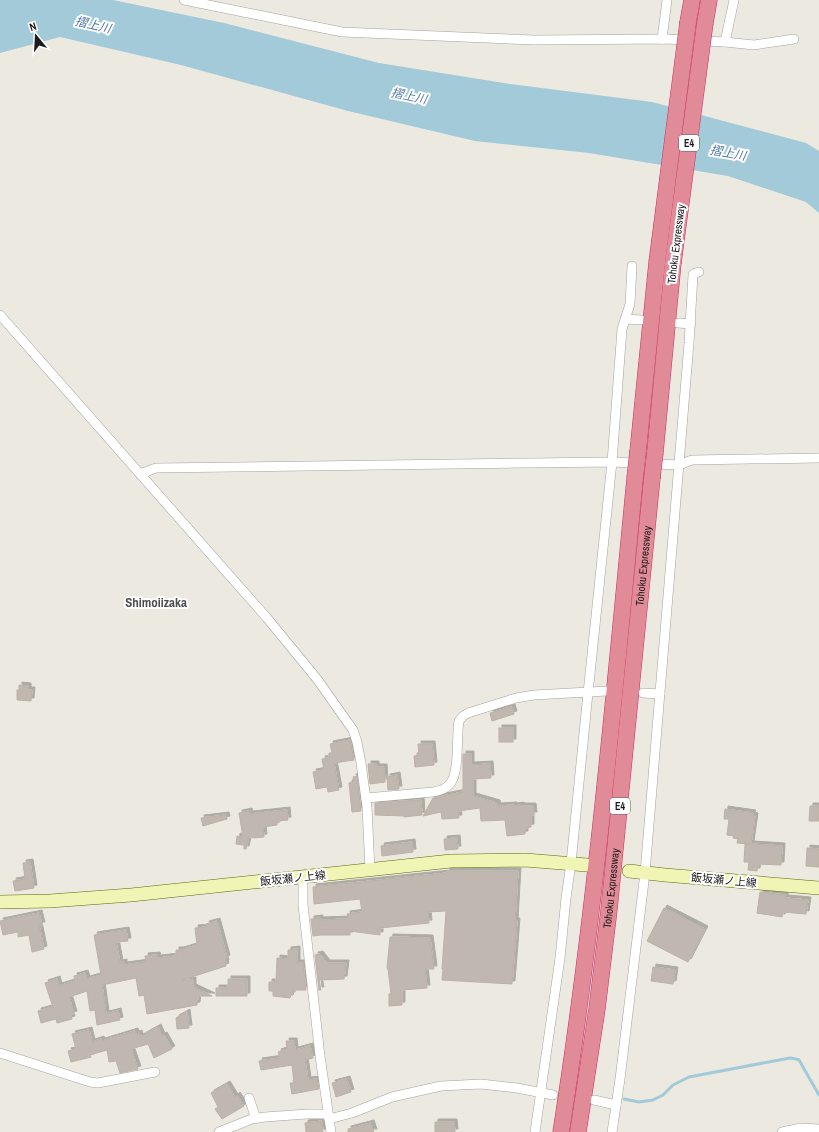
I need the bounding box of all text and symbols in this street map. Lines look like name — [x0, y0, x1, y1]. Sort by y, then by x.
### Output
water label: 摺上川 — [74, 13, 114, 37]
north arrow — [16, 16, 56, 56]
text: N — [28, 19, 38, 34]
water label: 摺上川 — [390, 84, 430, 108]
road number: E4 — [679, 135, 699, 151]
water label: 摺上川 — [709, 142, 749, 164]
street label: Tohoku Expressway — [664, 203, 688, 285]
street label: Tohoku Expressway — [632, 525, 654, 607]
district label: Shimoiizaka — [125, 594, 187, 611]
road number: E4 — [610, 798, 630, 814]
street label: Tohoku Expressway — [600, 847, 622, 929]
street label: 飯坂瀬ノ上線 — [259, 868, 327, 888]
street label: 飯坂瀬ノ上線 — [691, 870, 757, 890]

